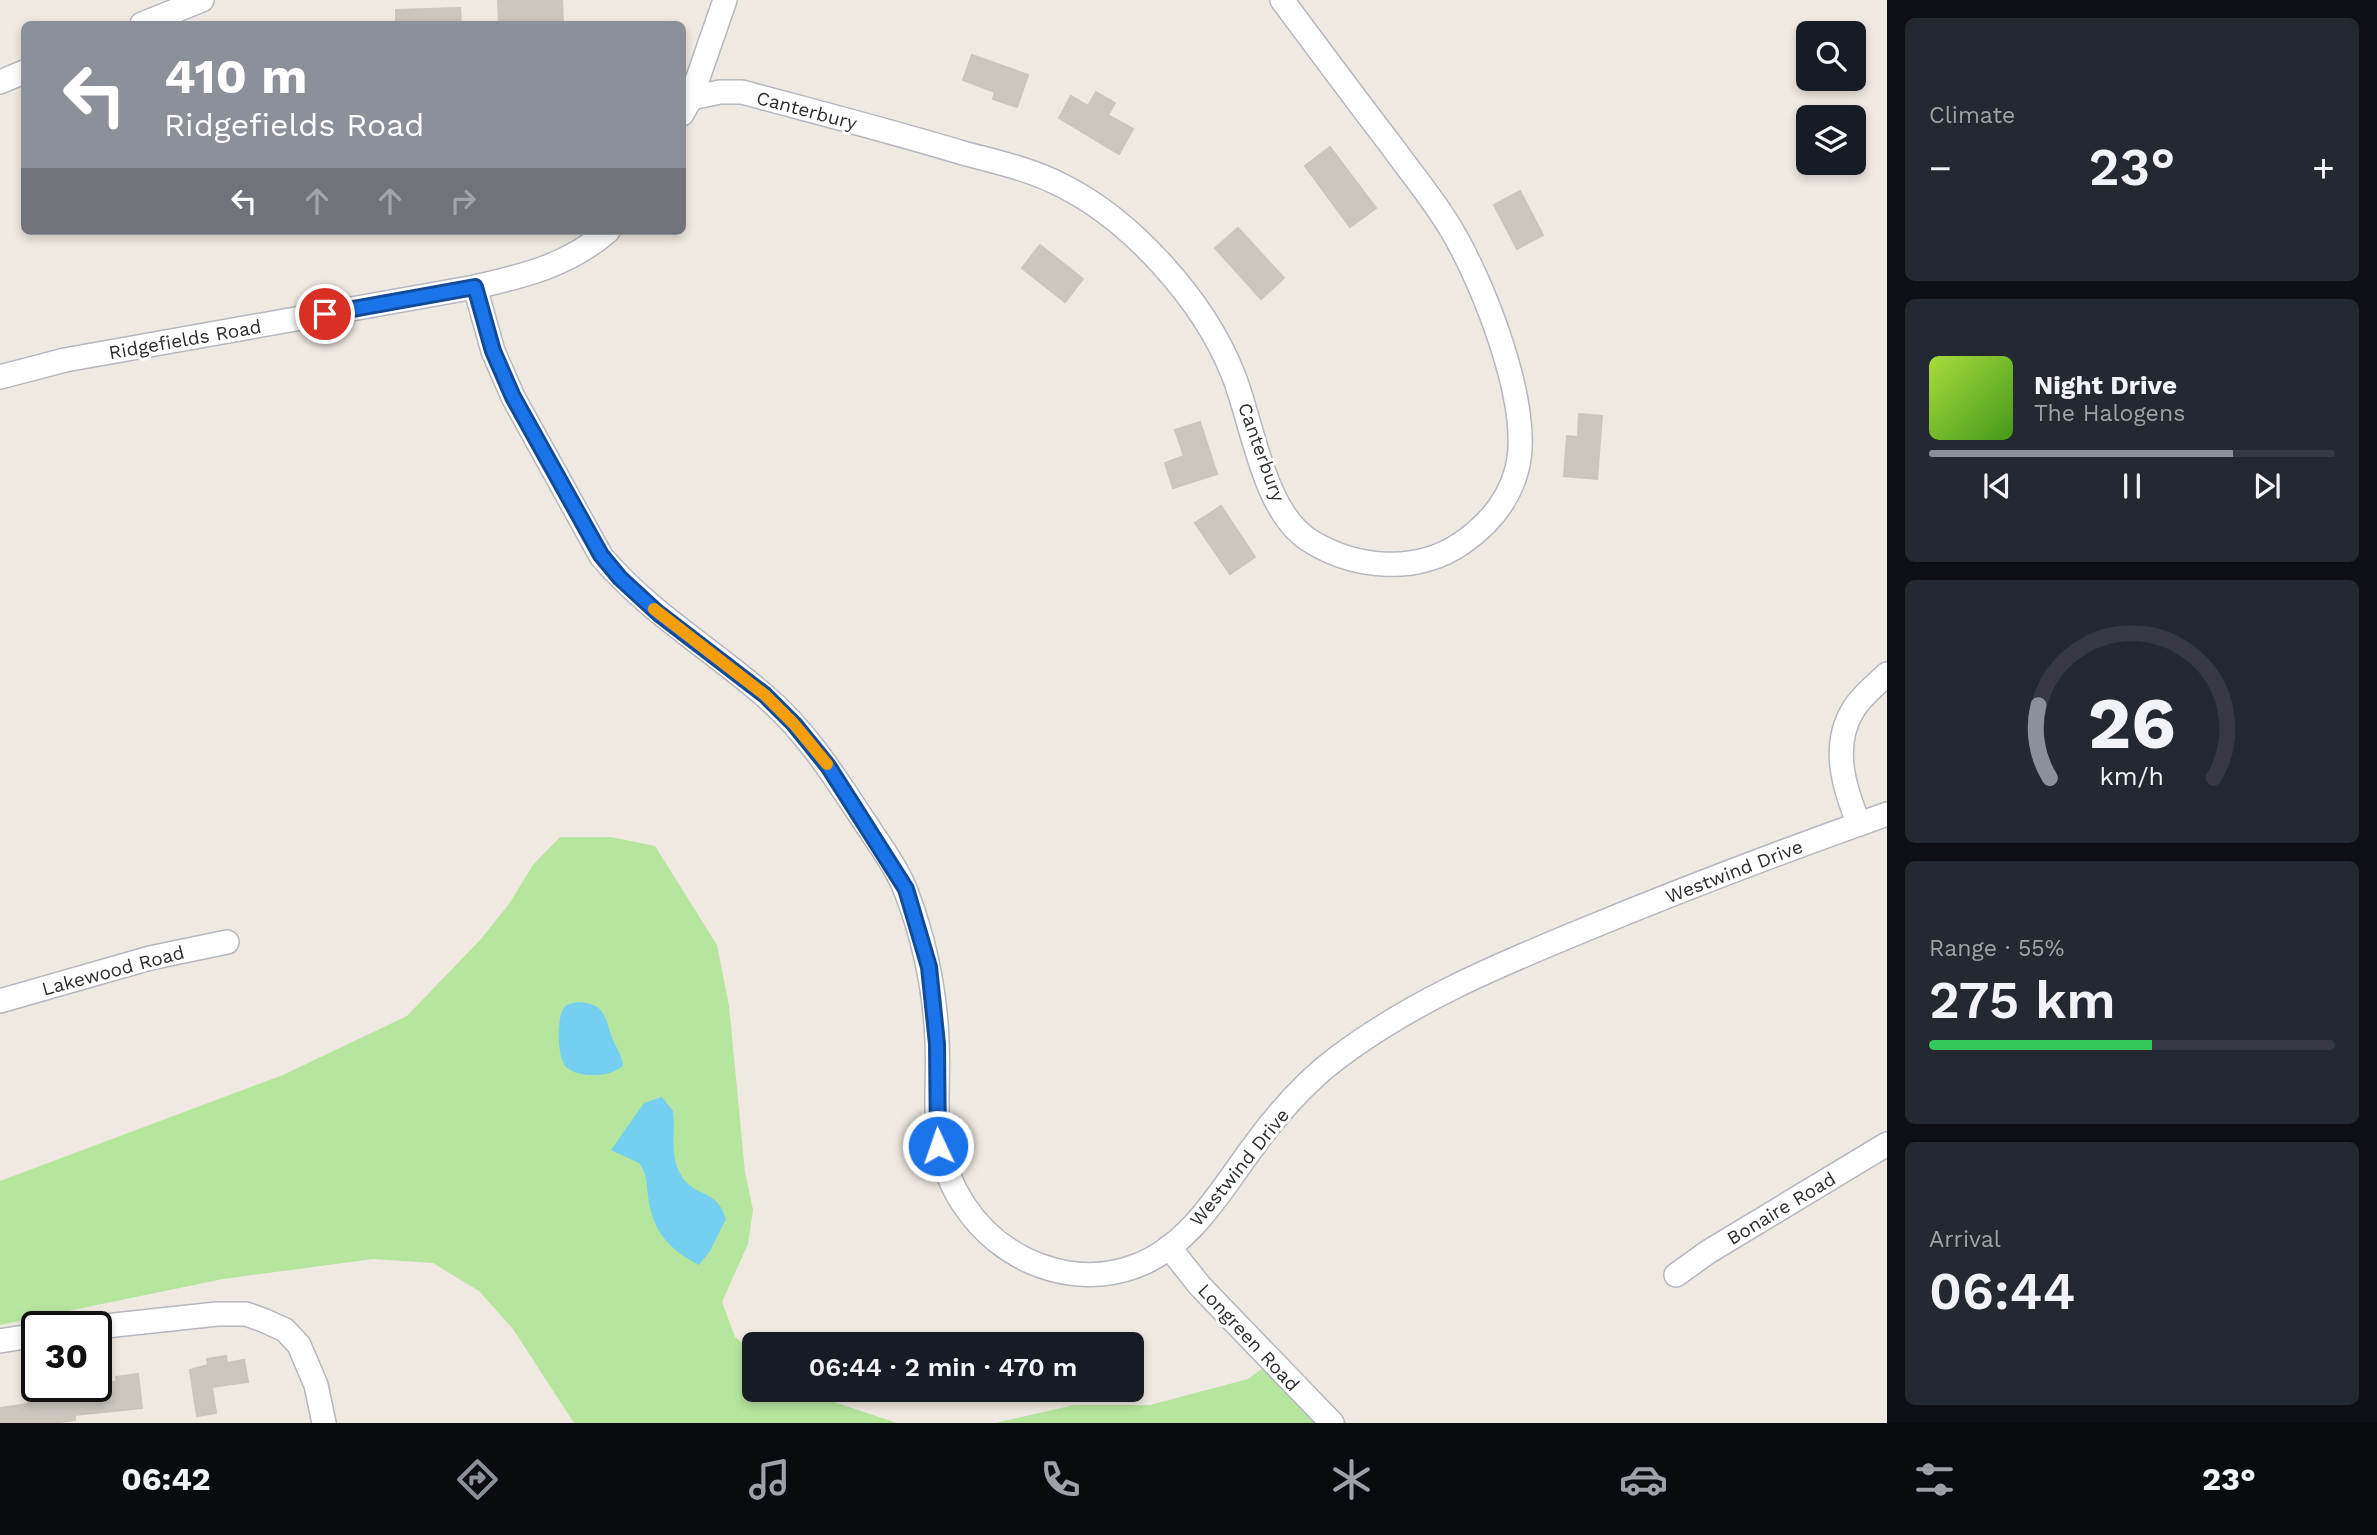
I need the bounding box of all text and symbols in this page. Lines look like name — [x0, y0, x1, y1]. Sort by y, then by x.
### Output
map controls — [1796, 21, 1866, 175]
button: search — [1796, 21, 1866, 91]
text: 410 m — [164, 47, 307, 105]
icon: left — [49, 49, 140, 140]
street label: Canterbury — [754, 86, 860, 135]
text: Climate — [1929, 102, 2015, 129]
button: layers — [1796, 105, 1866, 175]
text: Ridgefields Road — [164, 106, 424, 144]
text: 23° — [2089, 137, 2175, 198]
text: − — [1929, 146, 1952, 190]
text: + — [2312, 146, 2335, 190]
icon: left — [225, 182, 263, 220]
icon: ahead — [298, 182, 336, 220]
icon: ahead — [371, 182, 409, 220]
icon: right — [444, 182, 482, 220]
pin — [295, 284, 355, 344]
icon: arrive — [306, 295, 344, 333]
street label: Ridgefields Road — [107, 315, 263, 364]
text: Night Drive — [2034, 370, 2177, 400]
street label: Canterbury — [1233, 400, 1290, 505]
text: The Halogens — [2034, 400, 2185, 427]
icon: previous — [1978, 467, 2016, 505]
icon: pause — [2113, 467, 2151, 505]
icon: next — [2248, 467, 2286, 505]
text: 26 — [2088, 680, 2176, 766]
text: km/h — [2100, 761, 2164, 790]
street label: Westwind Drive — [1662, 835, 1806, 908]
text: Range · 55% — [1929, 935, 2064, 962]
street label: Lakewood Road — [39, 940, 187, 1001]
text: 275 km — [1929, 970, 2116, 1031]
street label: Westwind Drive — [1185, 1104, 1294, 1231]
position arrow — [901, 1109, 975, 1183]
street label: Bonaire Road — [1723, 1167, 1840, 1250]
text: Arrival — [1929, 1226, 2001, 1253]
text: 06:44 — [1929, 1261, 2075, 1322]
street label: Longreen Road — [1193, 1279, 1304, 1396]
speed limit sign: 30 — [21, 1311, 112, 1402]
text: 06:44 · 2 min · 470 m — [809, 1352, 1077, 1382]
icon: directions — [453, 1455, 502, 1504]
icon: music — [745, 1455, 794, 1504]
icon: phone — [1036, 1455, 1085, 1504]
icon: climate — [1327, 1455, 1376, 1504]
icon: car — [1619, 1455, 1668, 1504]
icon: filters — [1910, 1455, 1959, 1504]
text: 06:42 — [121, 1460, 211, 1498]
text: 23° — [2202, 1460, 2256, 1498]

